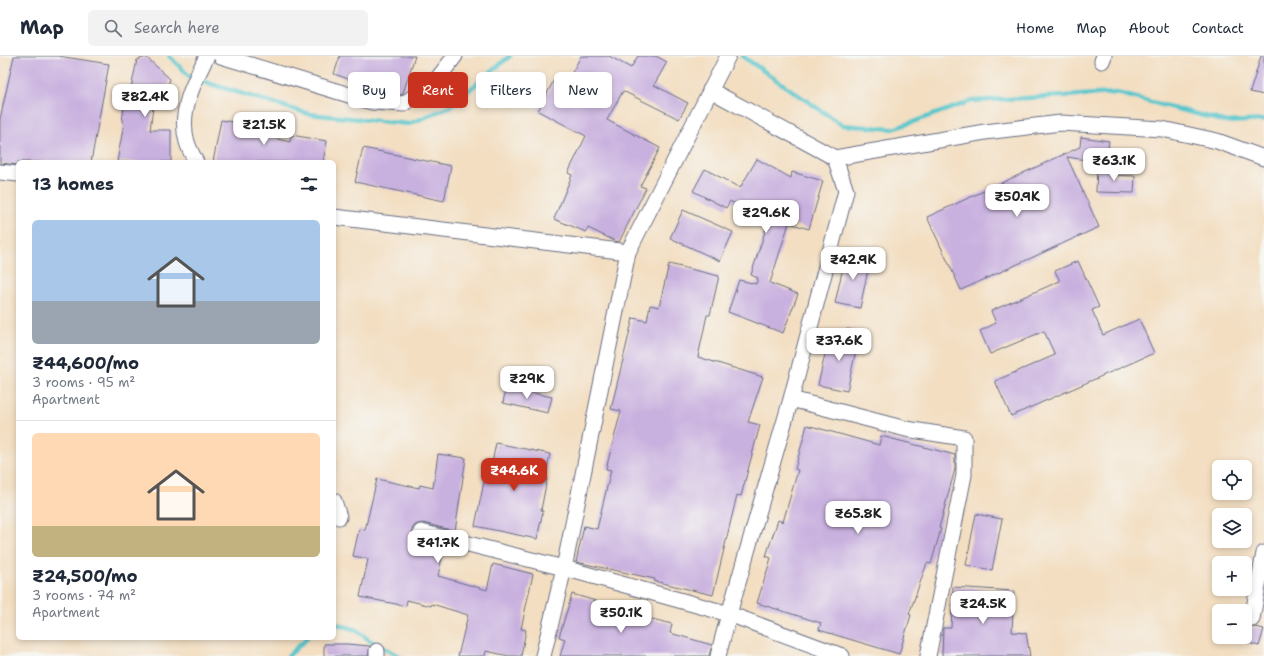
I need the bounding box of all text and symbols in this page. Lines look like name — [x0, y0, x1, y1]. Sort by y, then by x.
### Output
search box — [88, 10, 368, 46]
text: Map — [20, 15, 64, 40]
icon: search — [102, 17, 124, 39]
text: Search here — [134, 18, 220, 38]
text: Home — [1016, 19, 1055, 37]
text: Map — [1077, 19, 1107, 37]
text: About — [1129, 19, 1170, 37]
text: Contact — [1192, 19, 1244, 37]
chip: Buy — [348, 72, 400, 108]
chip: Rent — [408, 72, 468, 108]
chip: Filters — [476, 72, 546, 108]
chip: New — [554, 72, 612, 108]
pin: ₹82.4K — [112, 84, 178, 118]
text: ₹82.4K — [121, 88, 169, 105]
pin: ₹21.5K — [231, 112, 297, 146]
text: ₹21.5K — [242, 116, 286, 133]
pin: ₹63.1K — [1081, 148, 1147, 182]
text: ₹63.1K — [1092, 152, 1136, 169]
text: 13 homes — [32, 173, 114, 195]
icon: filters — [298, 173, 320, 195]
pin: ₹50.9K — [984, 184, 1050, 218]
text: ₹50.9K — [994, 188, 1040, 205]
pin: ₹29.6K — [733, 200, 799, 234]
text: ₹29.6K — [742, 204, 790, 221]
icon: home — [140, 246, 212, 318]
pin: ₹42.9K — [820, 247, 886, 281]
text: ₹42.9K — [830, 251, 876, 268]
pin: ₹37.6K — [806, 328, 872, 362]
text: ₹37.6K — [815, 332, 863, 349]
text: ₹44,600/mo — [32, 352, 139, 374]
pin: ₹29K — [503, 366, 551, 400]
text: ₹29K — [509, 370, 545, 387]
text: 3 rooms · 95 m² — [32, 374, 135, 391]
text: Apartment — [32, 391, 100, 408]
pin: ₹44.6K — [481, 458, 547, 492]
icon: home — [140, 459, 212, 531]
map controls — [1212, 460, 1252, 644]
button: locate — [1212, 460, 1252, 500]
text: ₹44.6K — [490, 462, 538, 479]
pin: ₹65.8K — [825, 501, 891, 535]
text: ₹65.8K — [834, 505, 882, 522]
button: layers — [1212, 508, 1252, 548]
pin: ₹41.7K — [405, 530, 471, 564]
text: ₹41.7K — [417, 534, 459, 551]
button: + — [1212, 556, 1252, 596]
text: ₹24,500/mo — [32, 565, 137, 587]
text: 3 rooms · 74 m² — [32, 587, 136, 604]
pin: ₹24.5K — [950, 591, 1016, 625]
text: ₹24.5K — [960, 595, 1006, 612]
pin: ₹50.1K — [588, 600, 654, 634]
text: Apartment — [32, 604, 100, 621]
text: ₹50.1K — [600, 604, 642, 621]
button: − — [1212, 604, 1252, 644]

